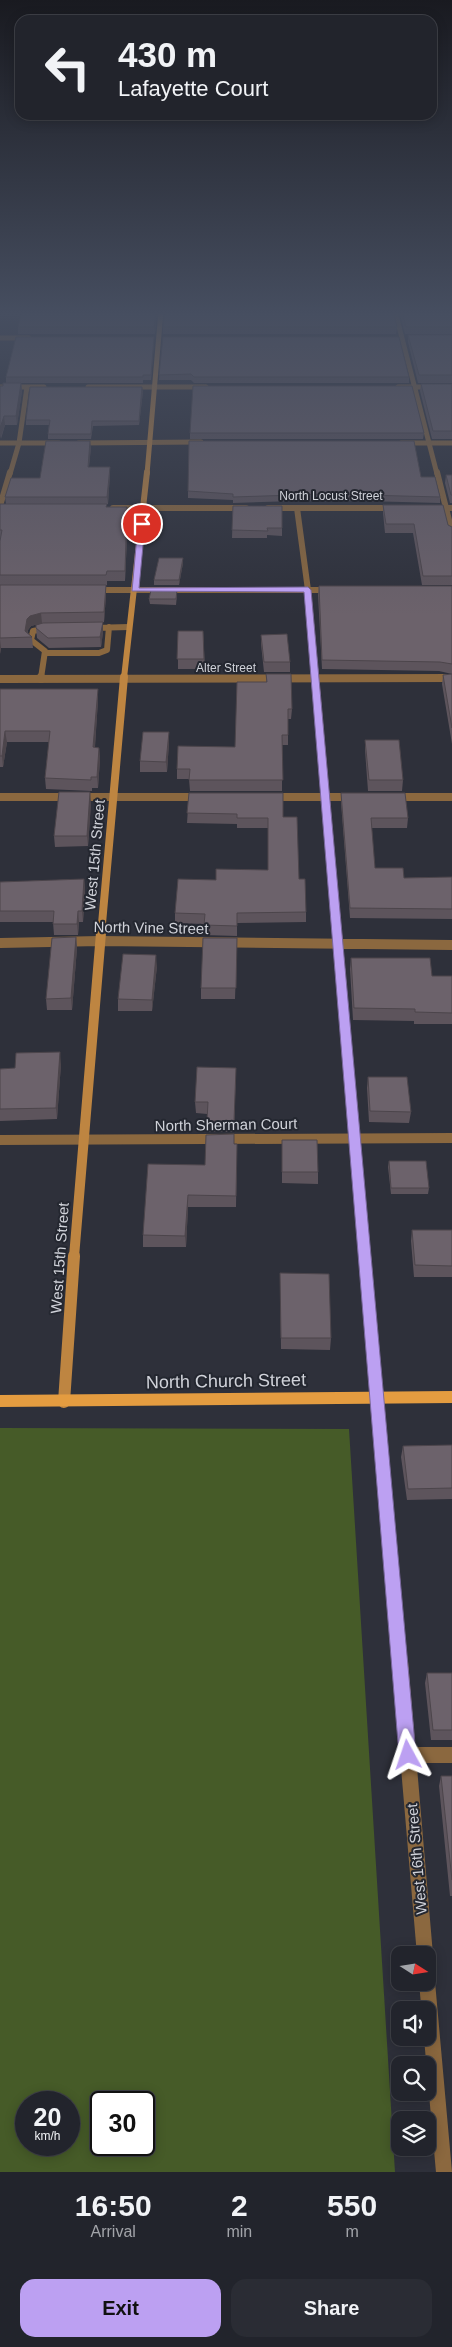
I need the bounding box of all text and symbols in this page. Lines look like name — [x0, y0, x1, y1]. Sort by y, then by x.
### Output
icon: left — [35, 35, 100, 100]
text: 430 m — [118, 35, 217, 74]
text: Lafayette Court — [118, 76, 268, 101]
street label: North Locust Street — [279, 489, 383, 503]
pin — [121, 503, 163, 545]
icon: arrive — [128, 510, 156, 538]
street label: Alter Street — [196, 661, 257, 675]
street label: West 15th Street — [81, 798, 108, 911]
street label: North Vine Street — [93, 918, 209, 937]
street label: North Sherman Court — [155, 1115, 298, 1134]
street label: West 15th Street — [47, 1201, 72, 1314]
street label: North Church Street — [146, 1370, 306, 1392]
position arrow — [381, 1728, 433, 1780]
street label: West 16th Street — [403, 1802, 430, 1915]
north arrow — [391, 1946, 436, 1991]
map controls — [391, 1946, 436, 2156]
button: sound — [391, 2001, 436, 2046]
button: search — [391, 2056, 436, 2101]
speed limit sign: 30 — [90, 2091, 155, 2156]
text: 20 — [34, 2103, 61, 2131]
button: layers — [391, 2111, 436, 2156]
text: km/h — [34, 2129, 61, 2143]
text: 16:50 — [75, 2189, 152, 2222]
text: 2 — [231, 2189, 248, 2222]
text: 550 — [327, 2189, 377, 2222]
text: Arrival — [91, 2223, 136, 2240]
text: min — [226, 2223, 252, 2240]
text: m — [345, 2223, 359, 2240]
button: Exit — [20, 2279, 221, 2337]
button: Share — [231, 2279, 432, 2337]

